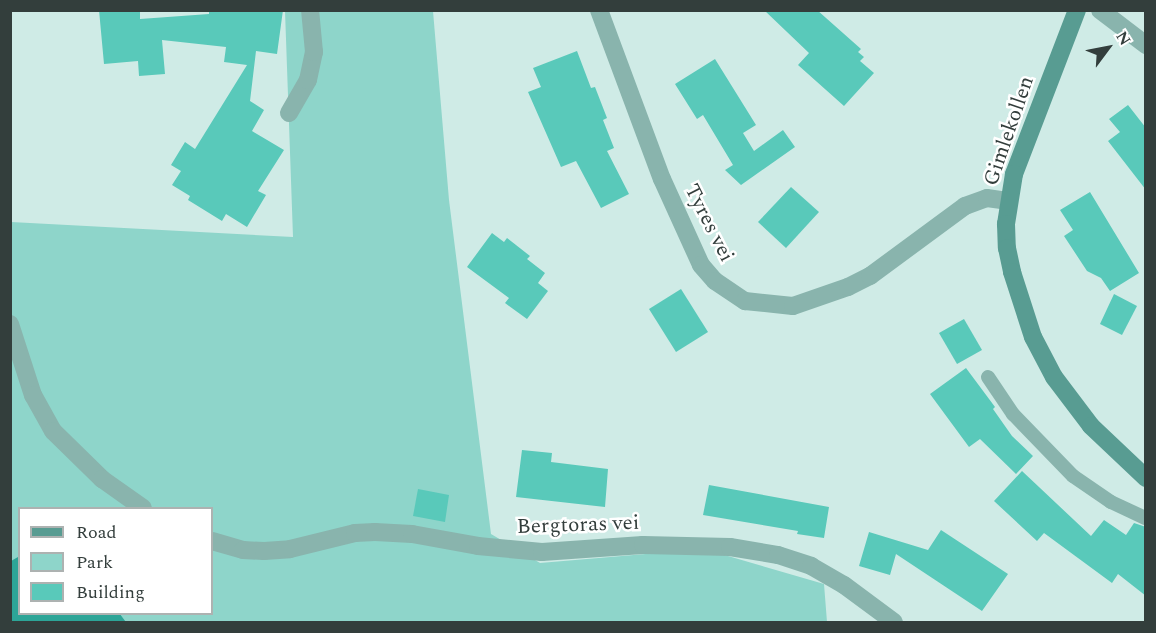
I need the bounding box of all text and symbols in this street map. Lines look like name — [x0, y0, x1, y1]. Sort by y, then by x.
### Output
north arrow — [1078, 18, 1138, 78]
text: N — [1110, 27, 1137, 50]
street label: Gimlekollen — [978, 73, 1040, 189]
street label: Tyres vei — [679, 180, 739, 266]
legend — [18, 507, 213, 615]
street label: Bergtoras vei — [516, 510, 640, 540]
text: Road — [76, 519, 117, 546]
text: Park — [76, 549, 113, 576]
text: Building — [76, 579, 145, 606]

